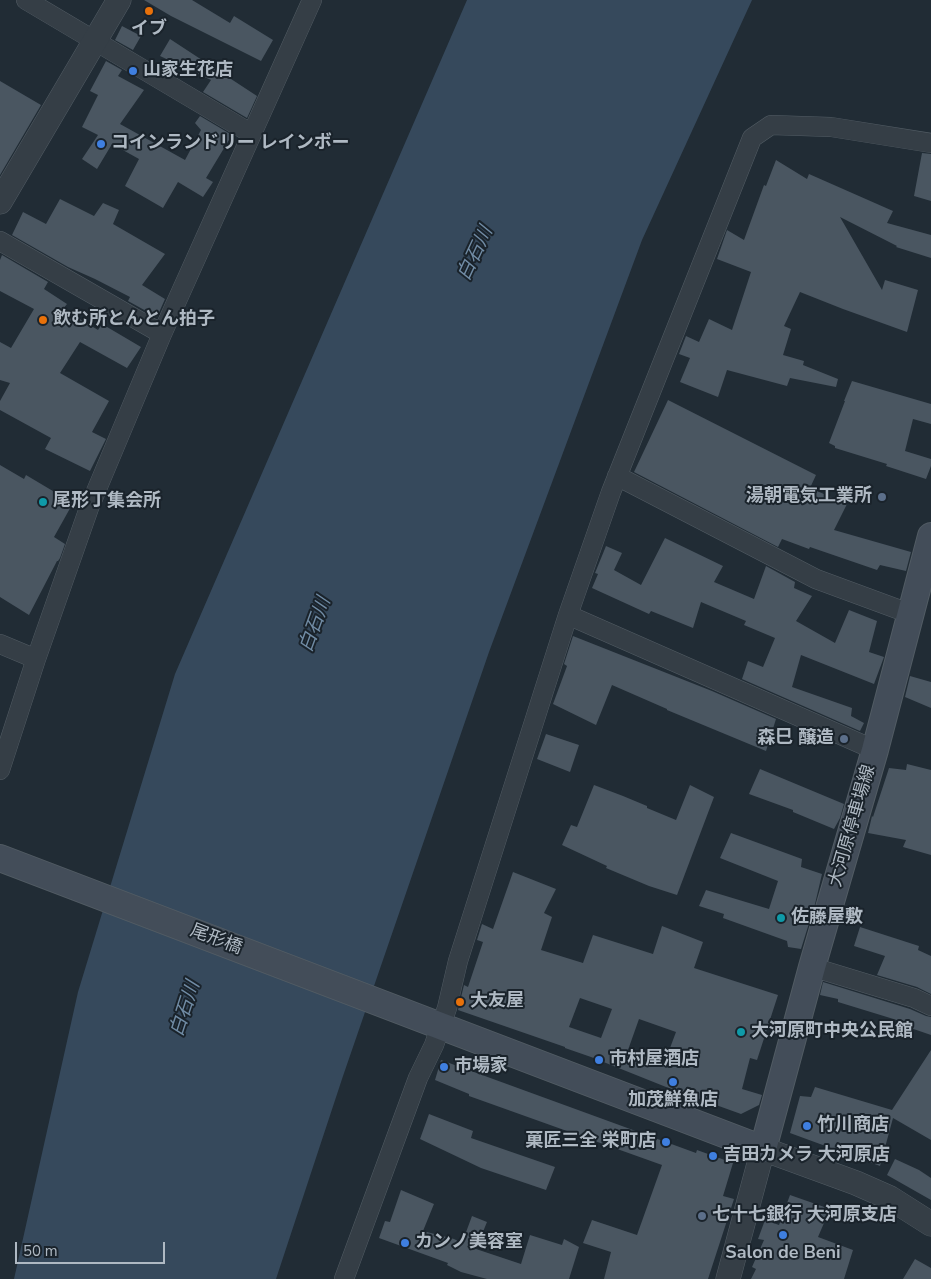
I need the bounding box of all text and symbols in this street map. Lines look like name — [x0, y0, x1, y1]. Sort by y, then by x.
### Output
marker: イブ — [143, 5, 155, 17]
place label: イブ — [131, 19, 167, 41]
place label: 山家生花店 — [143, 60, 233, 82]
marker: 山家生花店 — [127, 65, 139, 77]
place label: コインランドリー レインボー — [111, 133, 350, 155]
marker: コインランドリー レインボー — [95, 138, 107, 150]
water label: 白石川 — [454, 223, 498, 285]
place label: 飲む所とんとん拍子 — [53, 309, 215, 331]
marker: 飲む所とんとん拍子 — [37, 314, 49, 326]
place label: 湯朝電気工業所 — [746, 486, 872, 508]
place label: 尾形丁集会所 — [53, 491, 161, 513]
marker: 湯朝電気工業所 — [876, 491, 888, 503]
marker: 尾形丁集会所 — [37, 496, 49, 508]
water label: 白石川 — [296, 594, 336, 656]
place label: 森巳 醸造 — [757, 728, 834, 750]
marker: 森巳 醸造 — [838, 733, 850, 745]
street label: 大河原停車場線 — [825, 762, 881, 890]
place label: 佐藤屋敷 — [791, 907, 863, 929]
marker: 佐藤屋敷 — [775, 912, 787, 924]
street label: 尾形橋 — [187, 920, 245, 960]
water label: 白石川 — [166, 978, 206, 1040]
place label: 大友屋 — [470, 991, 524, 1013]
marker: 大友屋 — [454, 996, 466, 1008]
place label: 大河原町中央公民館 — [751, 1021, 913, 1043]
marker: 大河原町中央公民館 — [735, 1026, 747, 1038]
place label: 市村屋酒店 — [609, 1049, 699, 1071]
marker: 市村屋酒店 — [593, 1054, 605, 1066]
place label: 市場家 — [454, 1056, 508, 1078]
marker: 市場家 — [438, 1061, 450, 1073]
marker: 加茂鮮魚店 — [667, 1076, 679, 1088]
place label: 加茂鮮魚店 — [628, 1090, 718, 1112]
place label: 竹川商店 — [817, 1115, 889, 1137]
marker: 竹川商店 — [801, 1120, 813, 1132]
place label: 菓匠三全 栄町店 — [525, 1131, 656, 1153]
marker: 菓匠三全 栄町店 — [660, 1136, 672, 1148]
place label: 吉田カメラ 大河原店 — [723, 1145, 890, 1167]
marker: 吉田カメラ 大河原店 — [707, 1150, 719, 1162]
place label: 七十七銀行 大河原支店 — [712, 1205, 897, 1227]
marker: 七十七銀行 大河原支店 — [696, 1210, 708, 1222]
marker: Salon de Beni — [777, 1229, 789, 1241]
scale bar — [18, 1232, 168, 1264]
place label: カンノ美容室 — [415, 1232, 523, 1254]
marker: カンノ美容室 — [399, 1237, 411, 1249]
text: 50 m — [23, 1241, 58, 1261]
place label: Salon de Beni — [725, 1243, 841, 1265]

